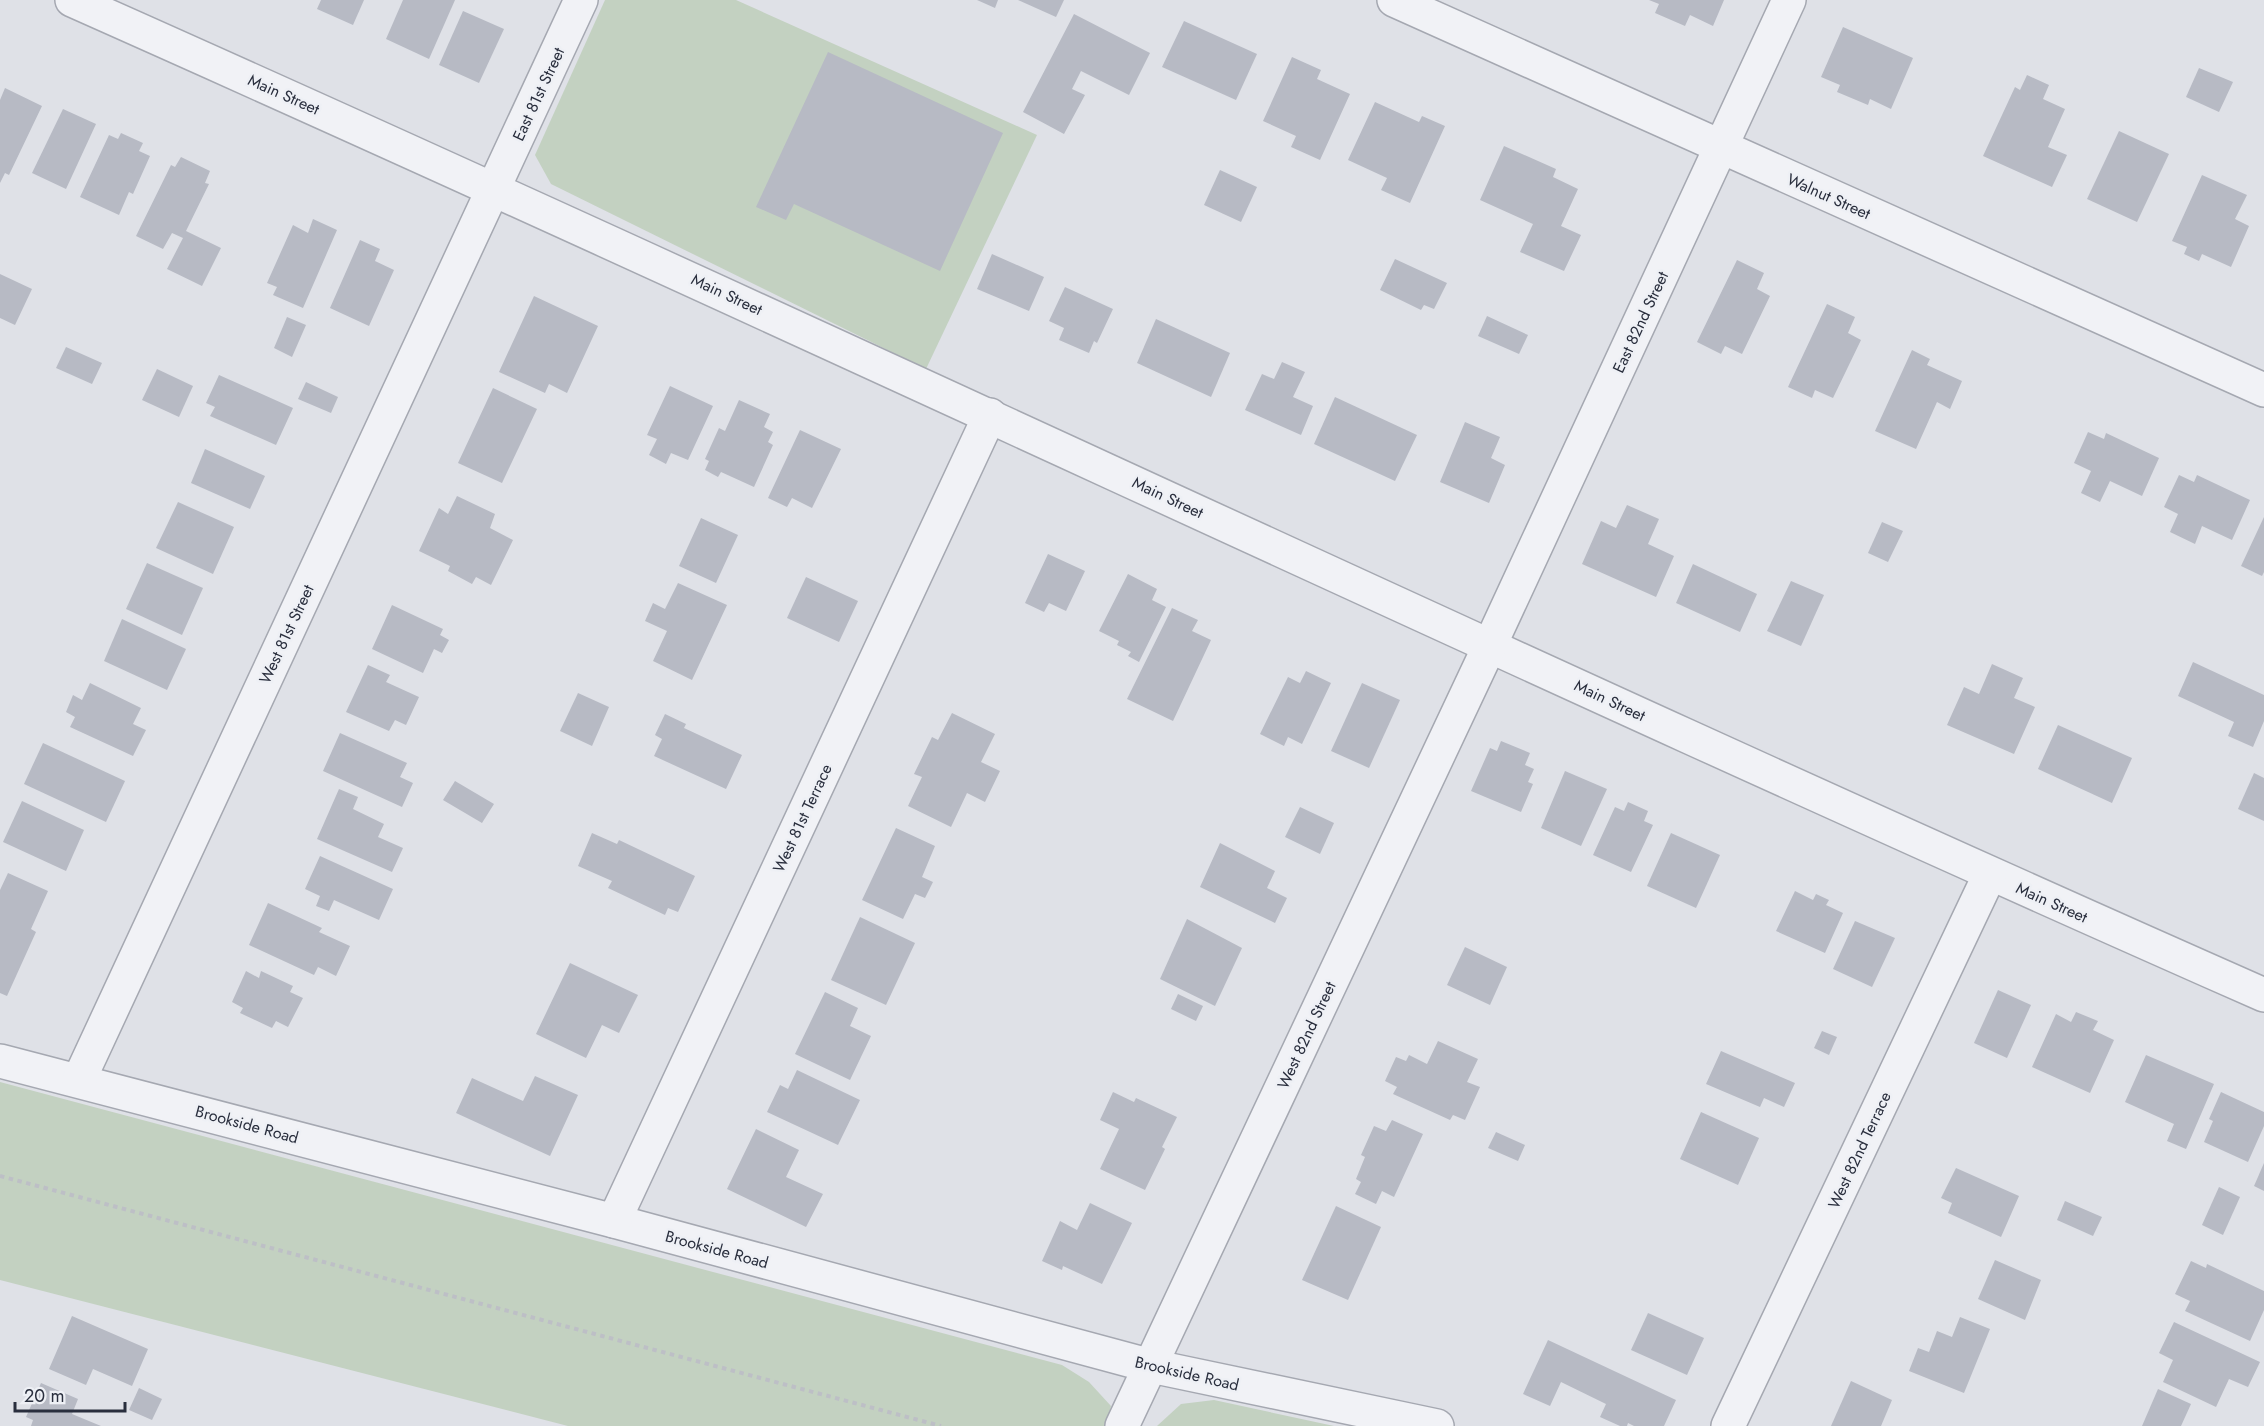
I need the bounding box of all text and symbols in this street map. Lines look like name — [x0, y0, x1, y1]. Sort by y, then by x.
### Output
street label: East 81st Street — [507, 44, 570, 145]
street label: Main Street — [244, 68, 323, 121]
street label: Walnut Street — [1783, 168, 1874, 225]
street label: East 82nd Street — [1607, 267, 1674, 377]
street label: Main Street — [687, 268, 766, 321]
street label: Main Street — [1128, 471, 1207, 524]
street label: West 81st Street — [253, 581, 320, 688]
street label: Main Street — [1570, 674, 1649, 727]
street label: West 81st Terrace — [767, 760, 838, 876]
street label: Main Street — [2012, 876, 2091, 929]
street label: West 82nd Street — [1271, 978, 1342, 1093]
street label: West 82nd Terrace — [1822, 1088, 1897, 1212]
street label: Brookside Road — [193, 1100, 301, 1149]
street label: Brookside Road — [663, 1225, 771, 1274]
street label: Brookside Road — [1133, 1350, 1241, 1397]
scale bar — [15, 1375, 124, 1413]
text: 20 m — [24, 1383, 64, 1409]

